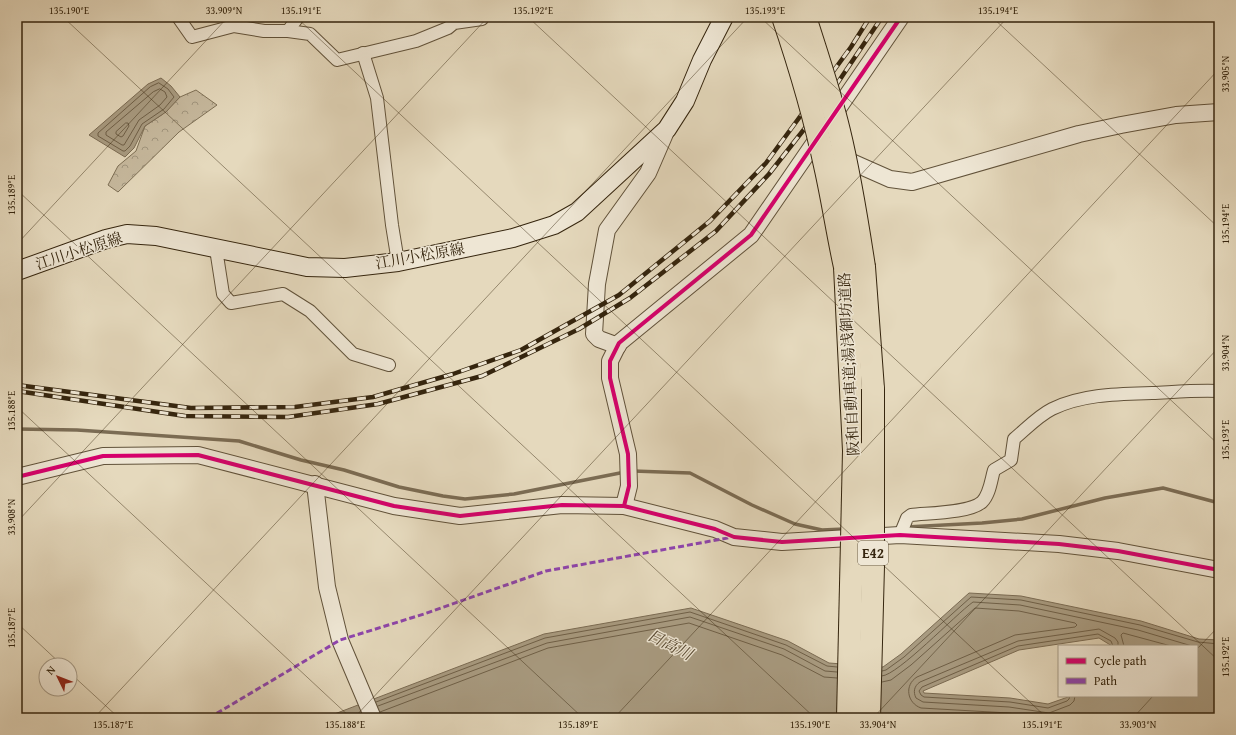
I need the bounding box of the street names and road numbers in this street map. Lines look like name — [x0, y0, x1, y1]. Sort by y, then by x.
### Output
street label: 江川小松原線 — [33, 227, 125, 274]
street label: 江川小松原線 — [374, 237, 466, 274]
street label: 阪和自動車道;湯浅御坊道路 — [833, 272, 864, 456]
road number: E42 — [858, 541, 888, 565]

